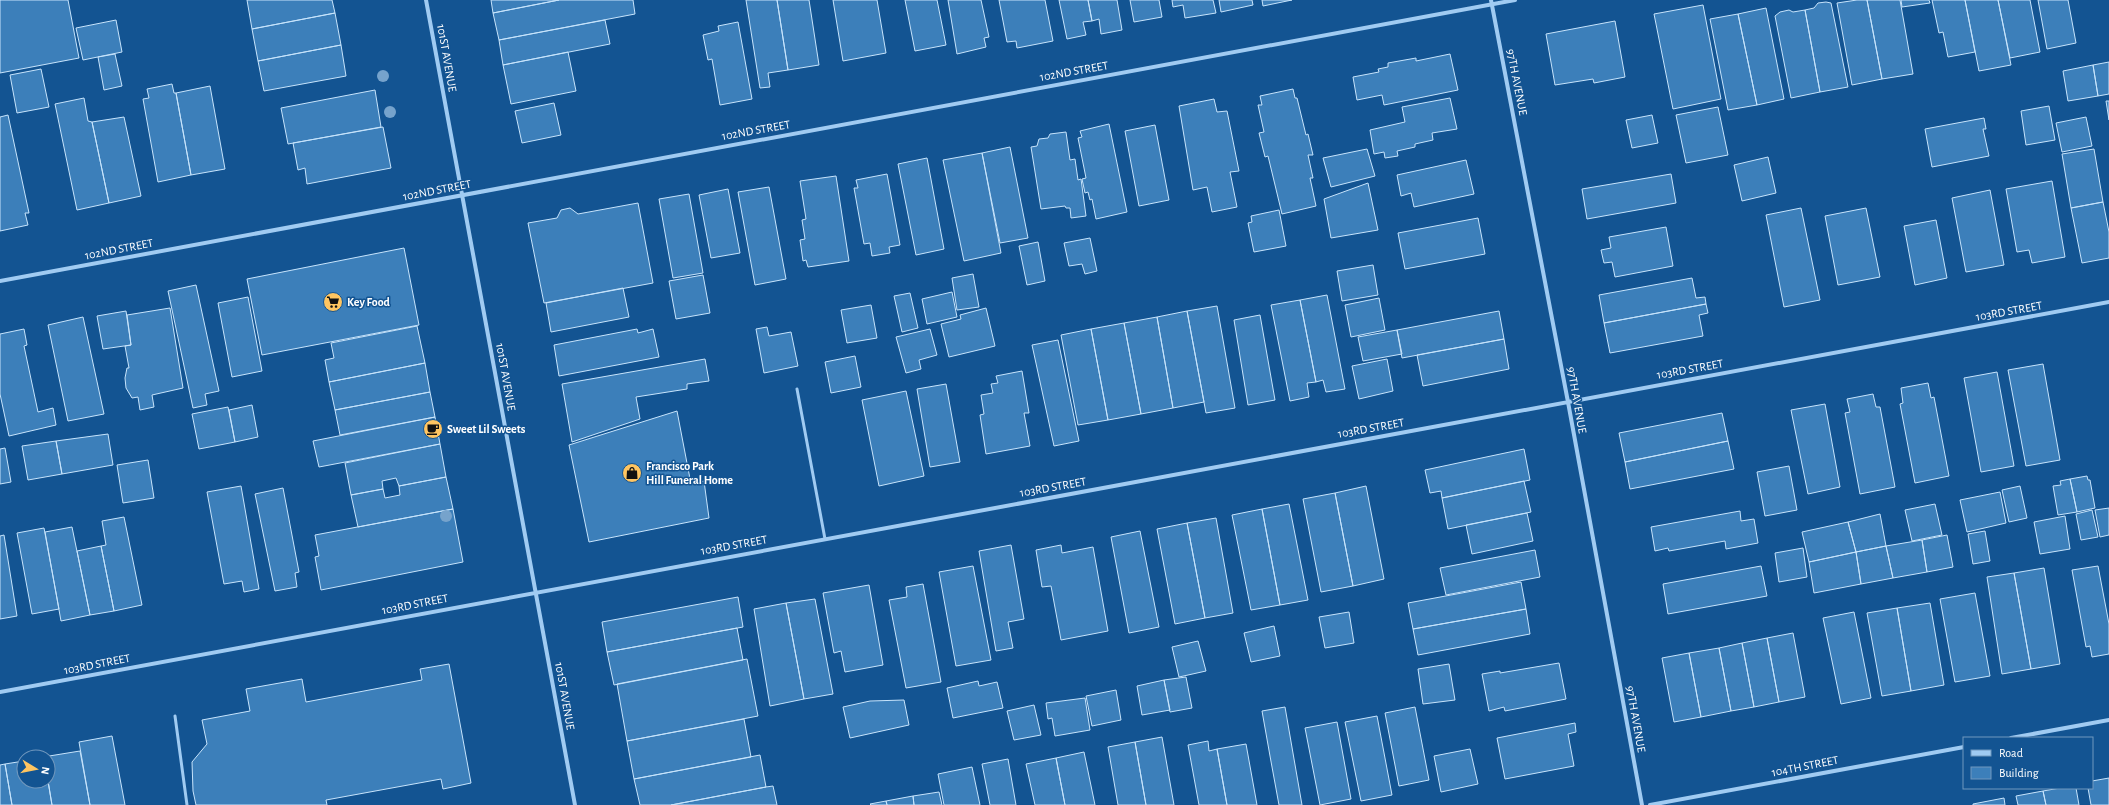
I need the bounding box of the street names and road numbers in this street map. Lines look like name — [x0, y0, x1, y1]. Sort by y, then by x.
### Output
street label: 101ST AVENUE — [435, 23, 459, 93]
street label: 97TH AVENUE — [1505, 48, 1529, 116]
street label: 102ND STREET — [1039, 59, 1109, 83]
street label: 102ND STREET — [721, 118, 791, 142]
street label: 102ND STREET — [402, 177, 472, 203]
street label: 102ND STREET — [84, 236, 154, 262]
street label: 103RD STREET — [1975, 299, 2043, 323]
street label: 101ST AVENUE — [494, 342, 518, 412]
street label: 103RD STREET — [1656, 357, 1724, 381]
street label: 97TH AVENUE — [1565, 366, 1589, 434]
street label: 103RD STREET — [1337, 416, 1405, 440]
street label: 103RD STREET — [1019, 475, 1087, 499]
street label: 103RD STREET — [700, 533, 768, 557]
street label: 103RD STREET — [381, 592, 449, 616]
street label: 103RD STREET — [63, 652, 131, 676]
street label: 101ST AVENUE — [553, 661, 577, 731]
street label: 97TH AVENUE — [1624, 685, 1648, 753]
street label: 104TH STREET — [1771, 754, 1840, 778]

